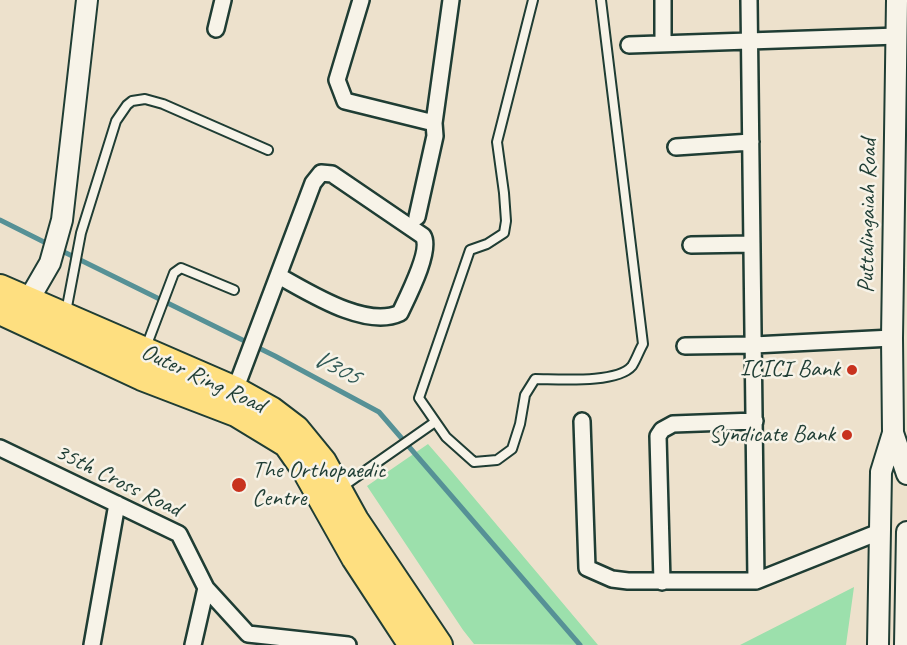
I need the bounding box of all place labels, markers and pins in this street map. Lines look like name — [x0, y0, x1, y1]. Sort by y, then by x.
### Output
place label: ICICI Bank — [740, 356, 840, 384]
marker: ICICI Bank — [845, 363, 859, 377]
place label: Syndicate Bank — [709, 421, 835, 449]
marker: Syndicate Bank — [840, 428, 854, 442]
place label: The Orthopaedic Centre — [252, 457, 385, 513]
marker: The Orthopaedic Centre — [230, 476, 248, 494]

